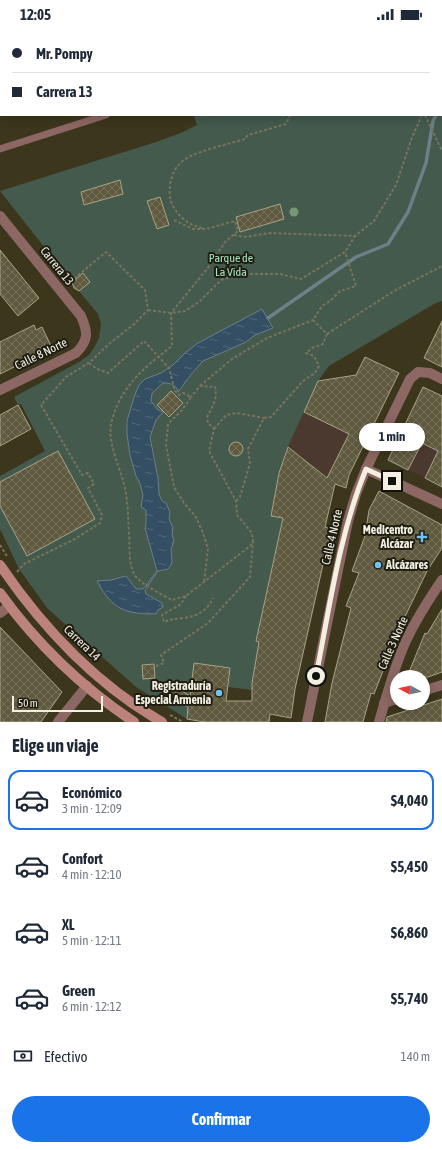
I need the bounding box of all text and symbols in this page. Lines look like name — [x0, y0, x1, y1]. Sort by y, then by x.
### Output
text: 12:05 — [20, 6, 51, 23]
text: Mr. Pompy — [36, 45, 93, 62]
text: Carrera 13 — [36, 83, 93, 100]
street label: Carrera 13 — [37, 244, 77, 288]
park label: Parque de La Vida — [209, 251, 253, 279]
street label: Calle 8 Norte — [13, 335, 69, 373]
callout: 1 min — [359, 423, 425, 451]
text: 1 min — [379, 429, 405, 444]
route end — [383, 472, 401, 490]
street label: Calle 4 Norte — [319, 508, 345, 566]
place label: Medicentro Alcázar — [363, 523, 413, 551]
marker: Medicentro Alcázar — [416, 531, 428, 543]
place label: Alcázares — [385, 558, 429, 572]
marker: Alcázares — [373, 560, 383, 570]
street label: Calle 3 Norte — [375, 614, 411, 672]
street label: Carrera 14 — [61, 622, 103, 664]
route start — [307, 667, 325, 685]
north arrow — [390, 670, 430, 710]
map controls — [390, 670, 430, 710]
place label: Registraduría Especial Armenia — [135, 679, 211, 707]
marker: Registraduría Especial Armenia — [214, 688, 224, 698]
scale bar — [12, 694, 103, 713]
text: 50 m — [18, 697, 38, 709]
text: Elige un viaje — [12, 735, 99, 756]
icon: car — [14, 782, 50, 818]
text: Económico — [62, 784, 122, 801]
text: $4,040 — [391, 792, 428, 809]
text: 3 min · 12:09 — [62, 801, 122, 816]
icon: car — [14, 848, 50, 884]
text: Confort — [62, 850, 103, 867]
text: $5,450 — [391, 858, 428, 875]
text: 4 min · 12:10 — [62, 867, 122, 882]
icon: car — [14, 914, 50, 950]
text: XL — [62, 916, 75, 933]
text: $6,860 — [391, 924, 428, 941]
text: 5 min · 12:11 — [62, 933, 122, 948]
icon: car — [14, 980, 50, 1016]
text: Green — [62, 982, 95, 999]
text: $5,740 — [391, 990, 428, 1007]
text: 6 min · 12:12 — [62, 999, 122, 1014]
icon: cash — [12, 1045, 34, 1067]
text: Efectivo — [44, 1048, 88, 1065]
text: 140 m — [401, 1049, 430, 1064]
button: Confirmar — [12, 1096, 430, 1142]

